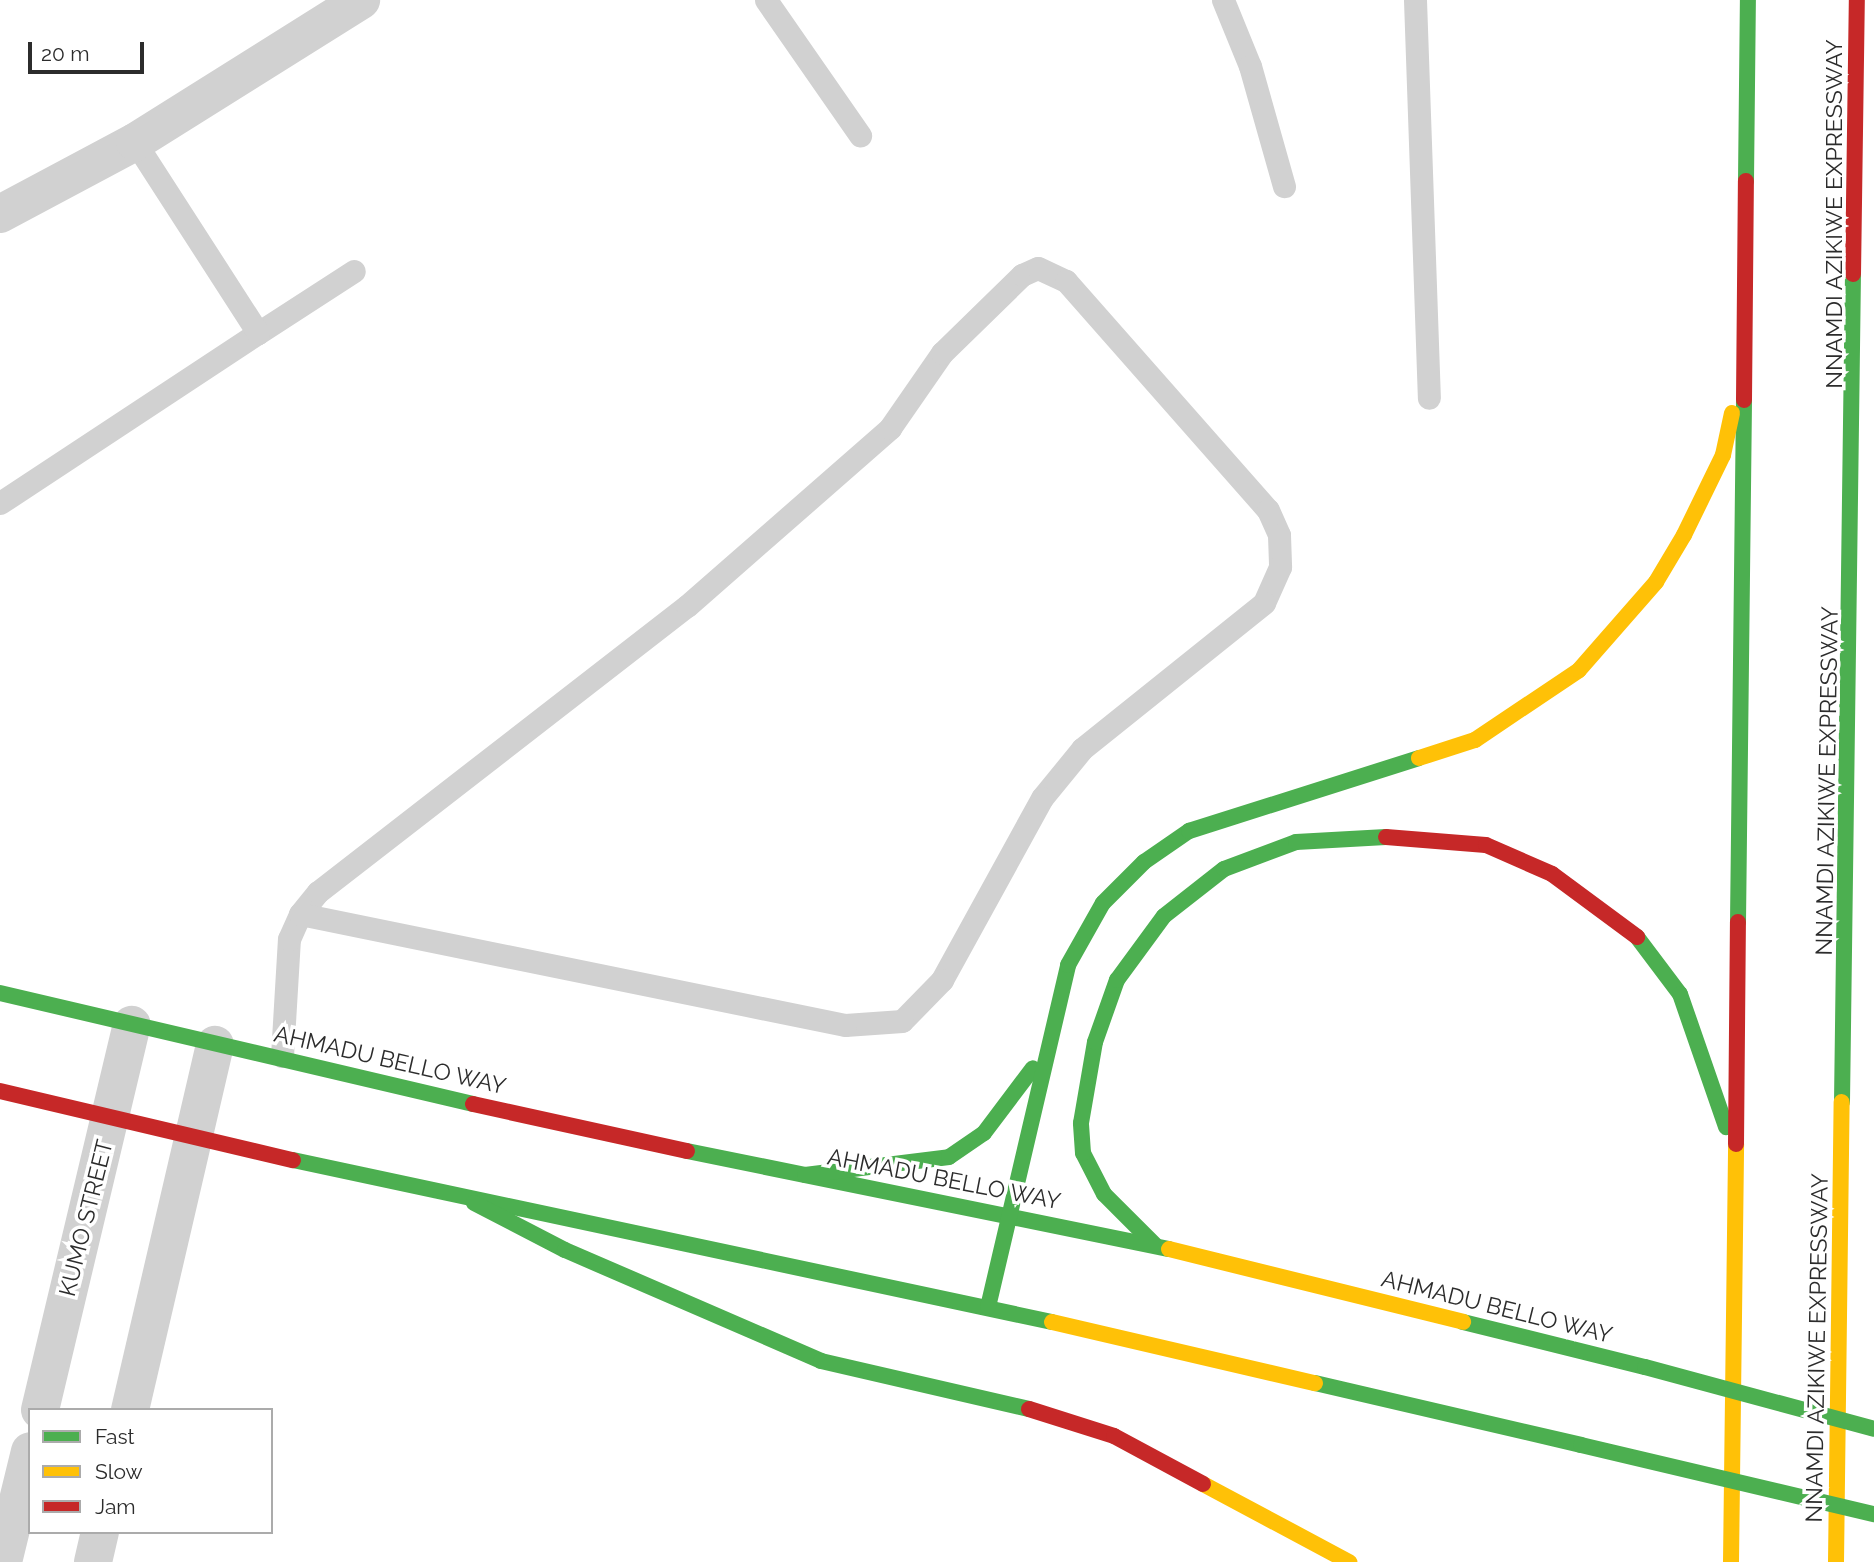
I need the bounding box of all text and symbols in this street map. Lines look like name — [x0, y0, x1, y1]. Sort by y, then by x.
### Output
scale bar — [32, 28, 147, 72]
street label: NNAMDI AZIKIWE EXPRESSWAY — [1820, 39, 1848, 389]
text: 20 m — [41, 41, 89, 66]
street label: NNAMDI AZIKIWE EXPRESSWAY — [1810, 606, 1844, 956]
street label: AHMADU BELLO WAY — [271, 1020, 509, 1100]
street label: KUMO STREET — [53, 1137, 119, 1299]
street label: AHMADU BELLO WAY — [825, 1143, 1063, 1215]
street label: NNAMDI AZIKIWE EXPRESSWAY — [1800, 1173, 1834, 1523]
street label: AHMADU BELLO WAY — [1378, 1265, 1616, 1349]
legend — [28, 1408, 273, 1534]
text: Fast — [95, 1424, 135, 1449]
text: Slow — [95, 1459, 143, 1484]
text: Jam — [95, 1494, 136, 1519]

